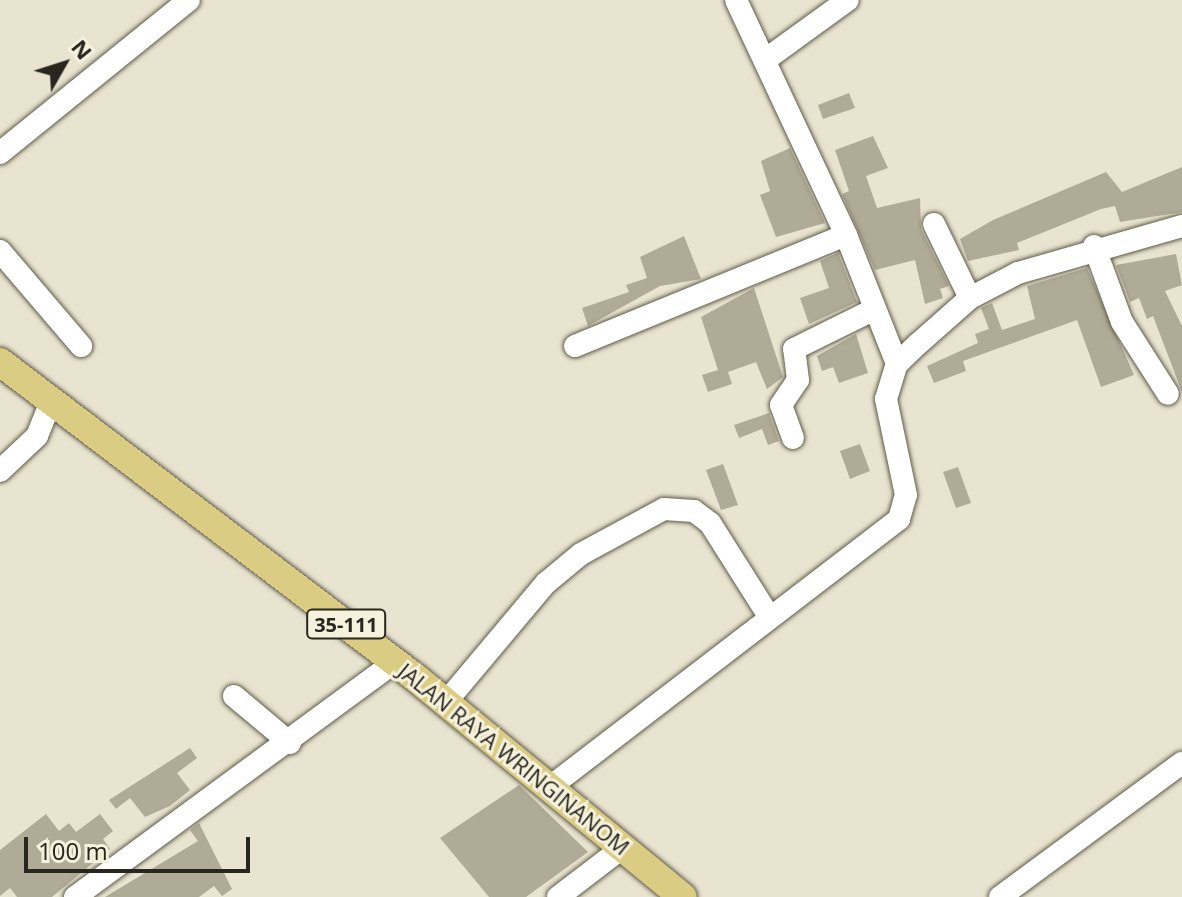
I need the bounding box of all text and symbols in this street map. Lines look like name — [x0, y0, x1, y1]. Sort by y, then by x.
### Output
north arrow — [24, 24, 104, 104]
text: N — [65, 32, 100, 65]
road number: 35-111 — [306, 608, 386, 640]
street label: JALAN RAYA WRINGINANOM — [393, 658, 635, 860]
scale bar — [28, 821, 254, 871]
text: 100 m — [38, 834, 108, 867]

